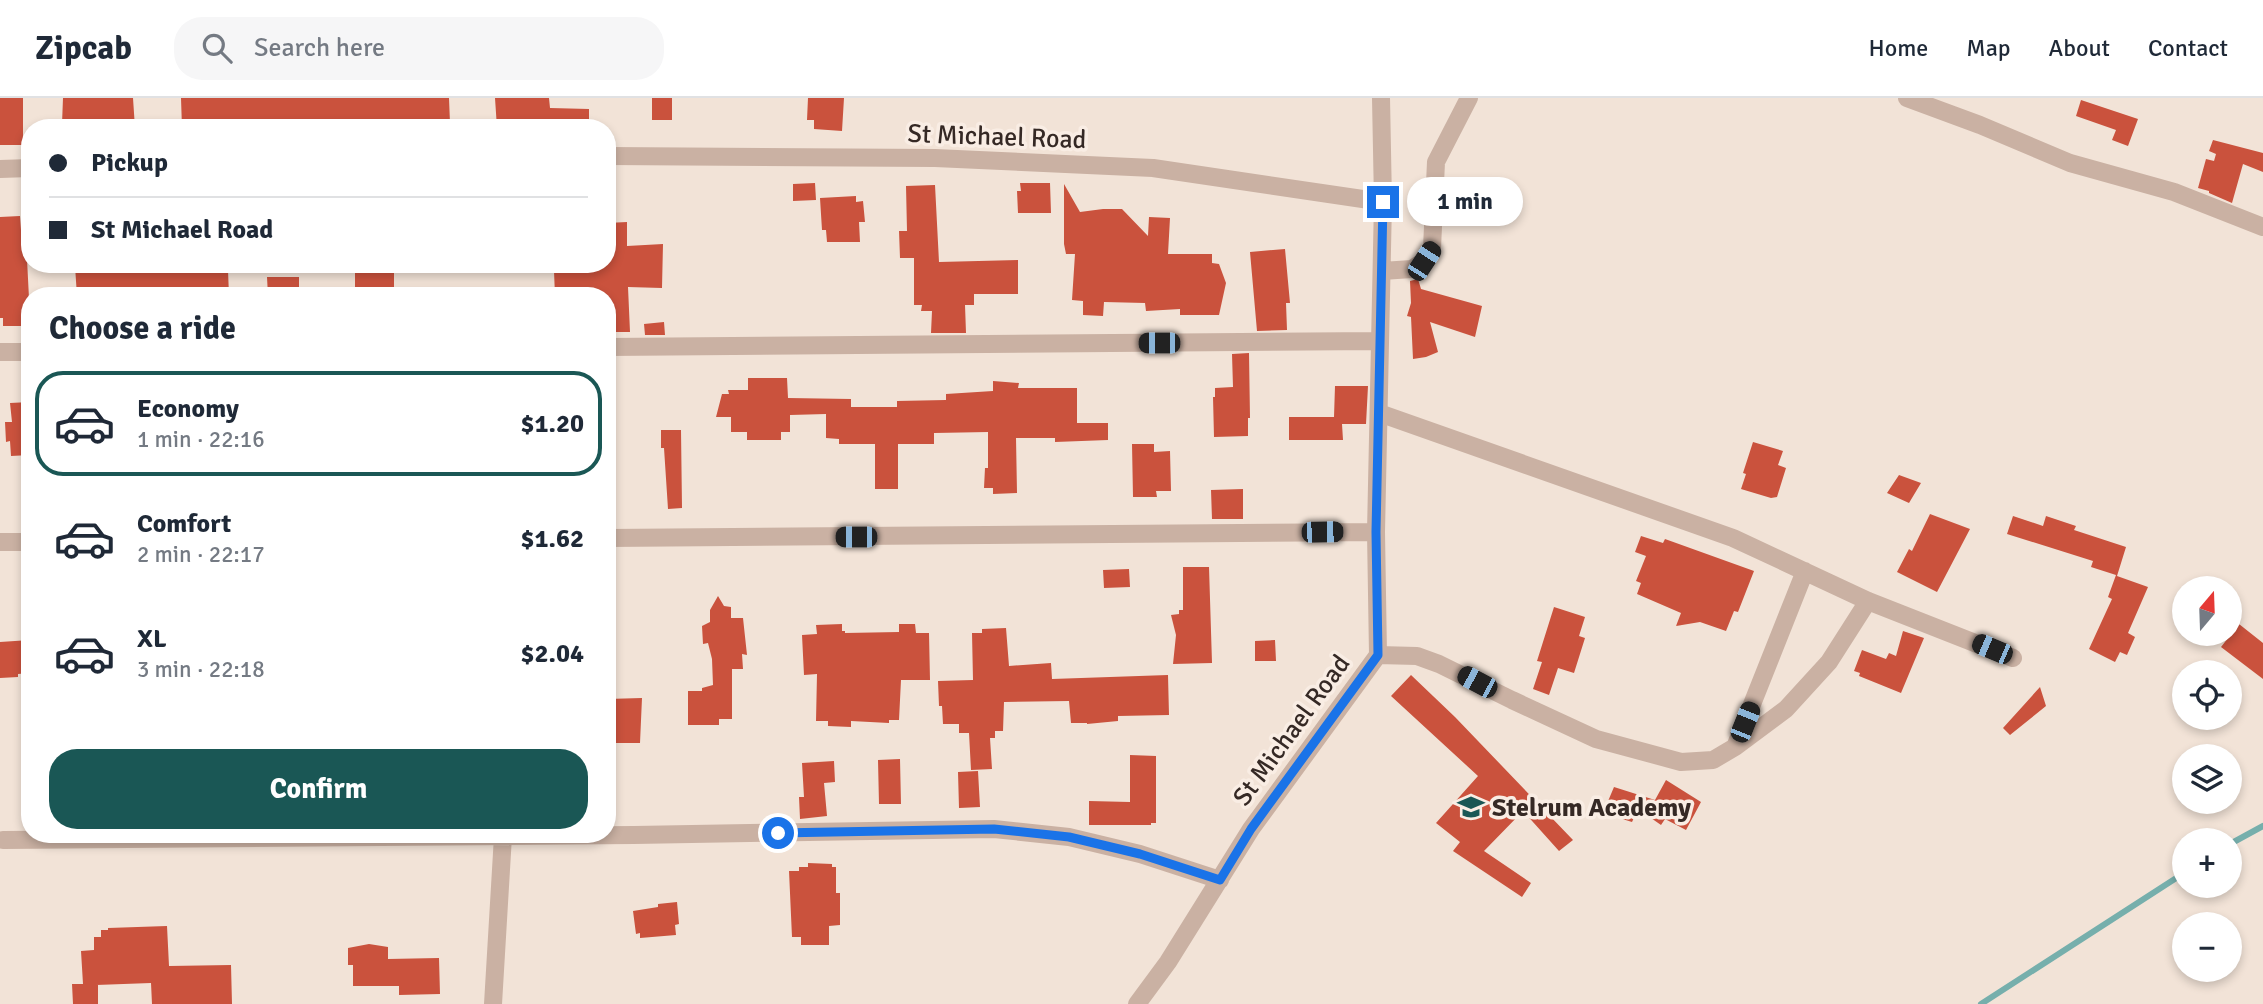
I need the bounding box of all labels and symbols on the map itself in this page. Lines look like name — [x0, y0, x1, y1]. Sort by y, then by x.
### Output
street label: St Michael Road — [907, 118, 1087, 156]
callout: 1 min — [1408, 178, 1523, 226]
route end — [1367, 186, 1399, 218]
car — [1404, 238, 1445, 284]
car — [1139, 333, 1181, 354]
car — [1301, 521, 1344, 543]
car — [836, 527, 878, 548]
north arrow — [2172, 576, 2242, 646]
car — [1969, 631, 2016, 667]
street label: St Michael Road — [1226, 649, 1357, 812]
car — [1454, 663, 1501, 701]
car — [1728, 699, 1763, 745]
school or university icon: Stelrum Academy — [1456, 792, 1486, 822]
place label: Stelrum Academy — [1492, 792, 1691, 824]
route start — [762, 817, 794, 849]

